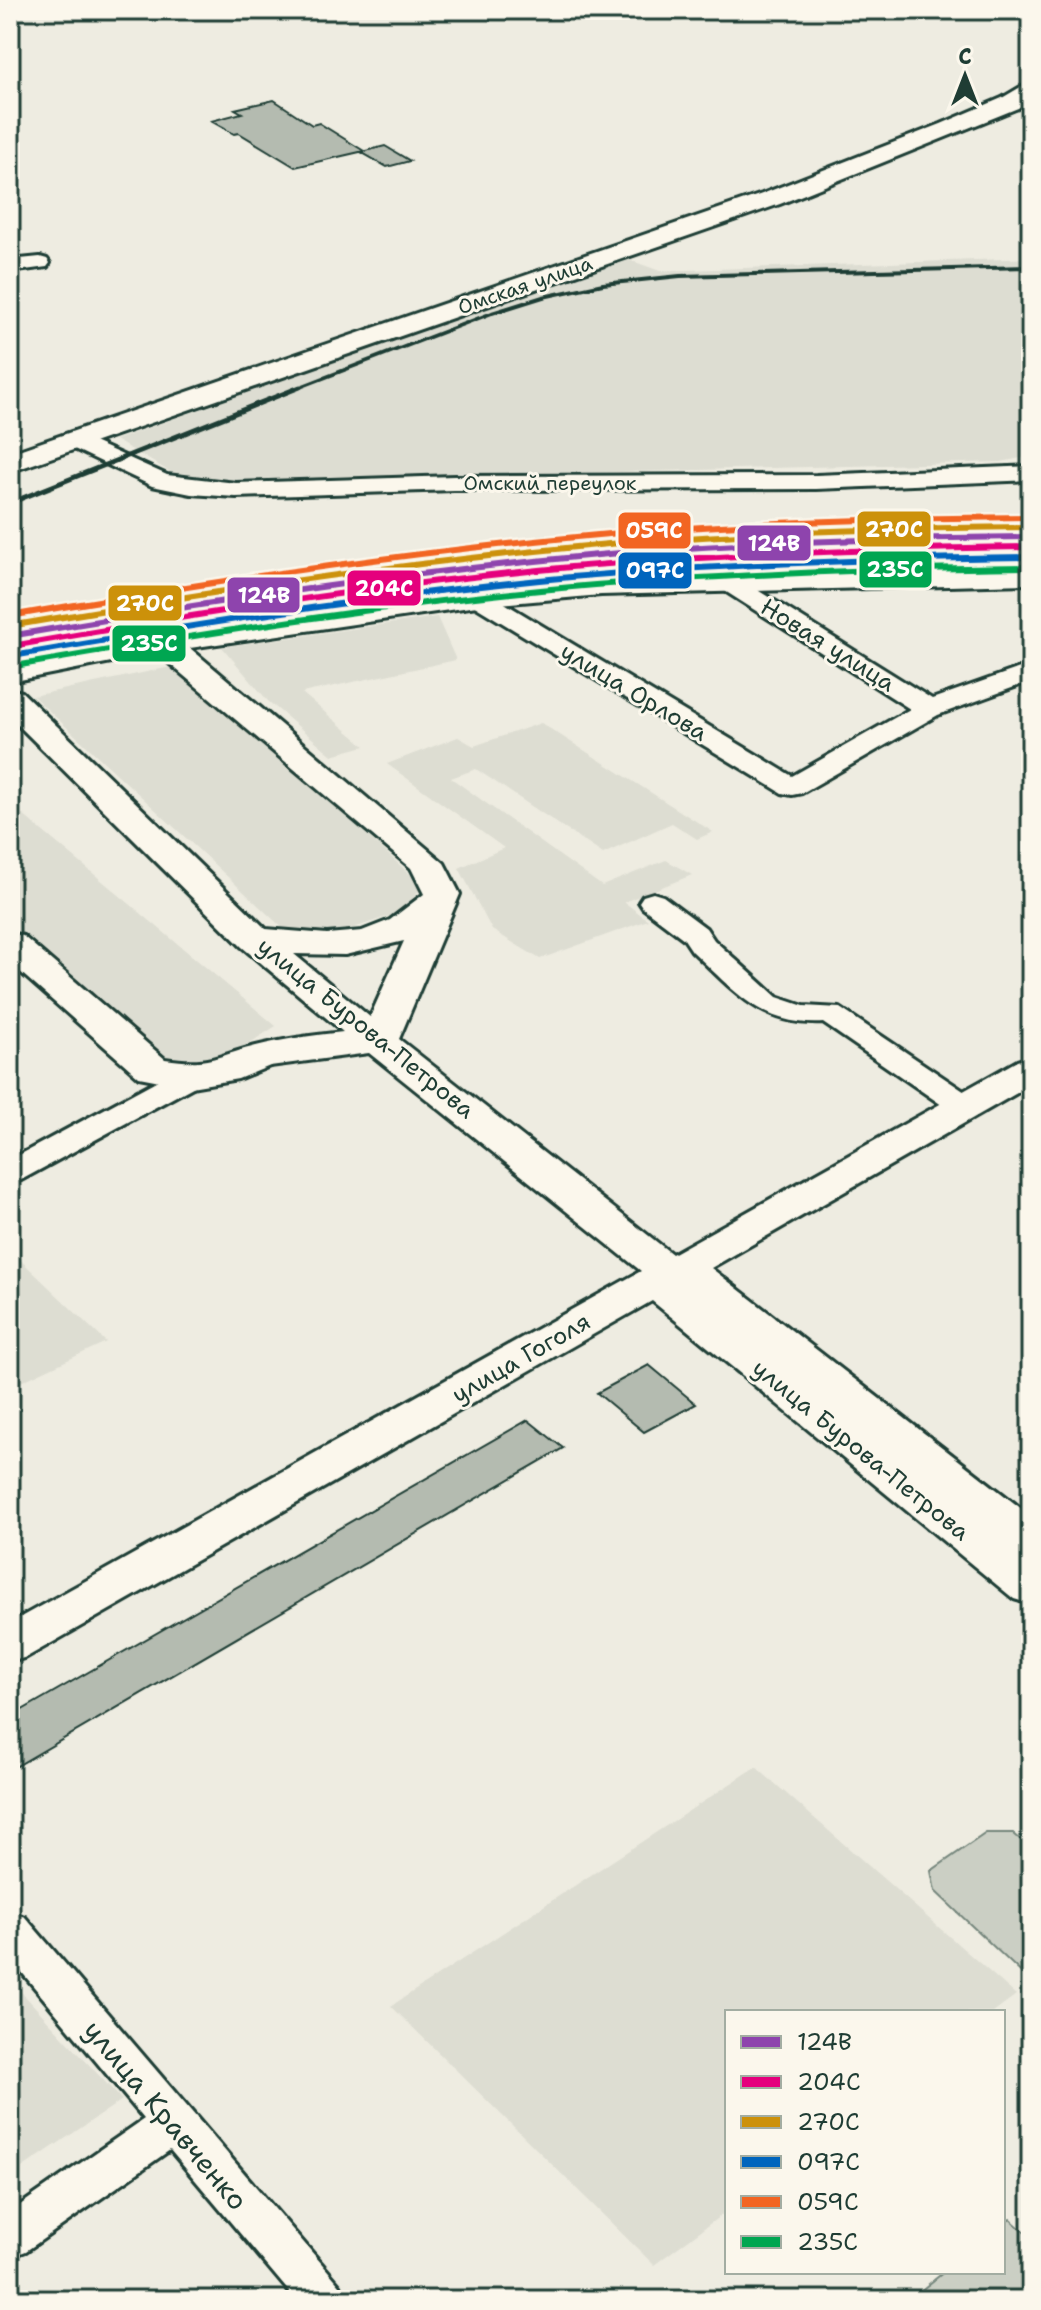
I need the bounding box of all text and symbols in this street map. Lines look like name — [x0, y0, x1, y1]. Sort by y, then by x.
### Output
north arrow — [925, 36, 1005, 116]
text: С — [958, 42, 972, 71]
street label: Омская улица — [454, 250, 596, 320]
street label: Омский переулок — [464, 470, 637, 496]
line badge: 270С — [856, 510, 932, 548]
line badge: 059С — [617, 511, 692, 550]
text: 270С — [865, 515, 923, 544]
text: 059С — [625, 516, 683, 545]
line badge: 124В — [736, 524, 812, 562]
text: 124В — [748, 529, 800, 558]
line badge: 235С — [858, 550, 933, 589]
line badge: 097С — [617, 551, 693, 590]
text: 235С — [866, 555, 924, 584]
text: 097С — [625, 556, 685, 585]
line badge: 204С — [346, 569, 422, 607]
text: 204С — [354, 574, 414, 603]
line badge: 124В — [226, 576, 301, 614]
text: 124В — [238, 581, 290, 610]
line badge: 270С — [107, 584, 183, 622]
text: 270С — [116, 589, 174, 618]
street label: Новая улица — [755, 591, 902, 699]
line badge: 235С — [111, 624, 187, 663]
text: 235С — [120, 629, 178, 658]
street label: улица Орлова — [554, 635, 714, 749]
street label: улица Бурова-Петрова — [251, 930, 482, 1126]
street label: улица Гоголя — [446, 1305, 596, 1411]
street label: улица Бурова-Петрова — [746, 1352, 977, 1548]
legend — [725, 2010, 1005, 2274]
street label: улица Кравченко — [75, 2012, 257, 2218]
text: 124В — [797, 2026, 852, 2058]
text: 204С — [797, 2066, 861, 2098]
text: 270С — [797, 2106, 860, 2138]
text: 097С — [797, 2146, 860, 2178]
text: 059С — [797, 2186, 859, 2218]
text: 235С — [797, 2226, 858, 2258]

